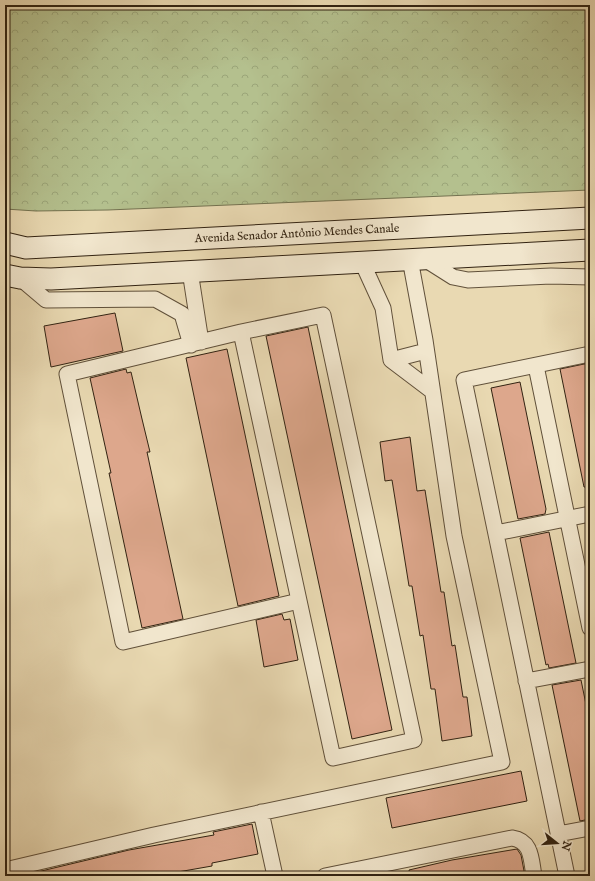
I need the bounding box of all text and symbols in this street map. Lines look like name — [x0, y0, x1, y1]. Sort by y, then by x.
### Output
street label: Avenida Senador Antônio Mendes Canale — [193, 221, 400, 246]
north arrow — [537, 823, 577, 863]
text: N — [557, 838, 574, 853]

